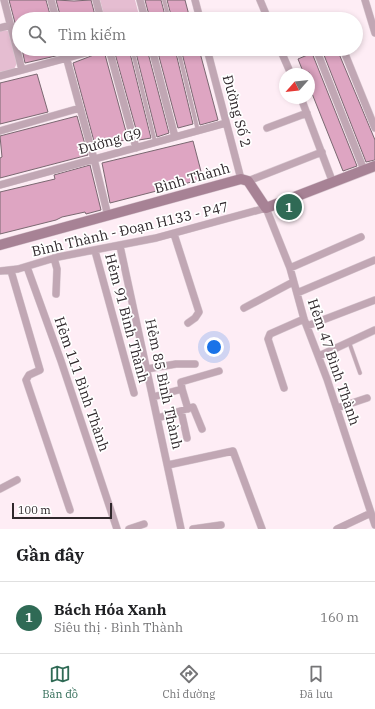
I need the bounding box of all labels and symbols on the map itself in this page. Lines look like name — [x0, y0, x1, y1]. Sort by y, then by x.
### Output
north arrow — [279, 68, 315, 104]
street label: Đường Số 2 — [219, 73, 255, 149]
street label: Đường G9 — [76, 124, 144, 158]
street label: Bình Thành — [152, 159, 232, 197]
pin: 1 — [276, 192, 302, 222]
street label: Bình Thành - Đoạn H133 - P47 — [30, 198, 230, 260]
street label: Hẻm 91 Bình Thành — [101, 251, 153, 385]
street label: Hẻm 47 Bình Thành — [304, 296, 364, 428]
street label: Hẻm 111 Bình Thành — [50, 314, 114, 454]
street label: Hẻm 85 Bình Thành — [141, 317, 187, 451]
your location — [204, 337, 224, 357]
scale bar — [12, 501, 112, 520]

